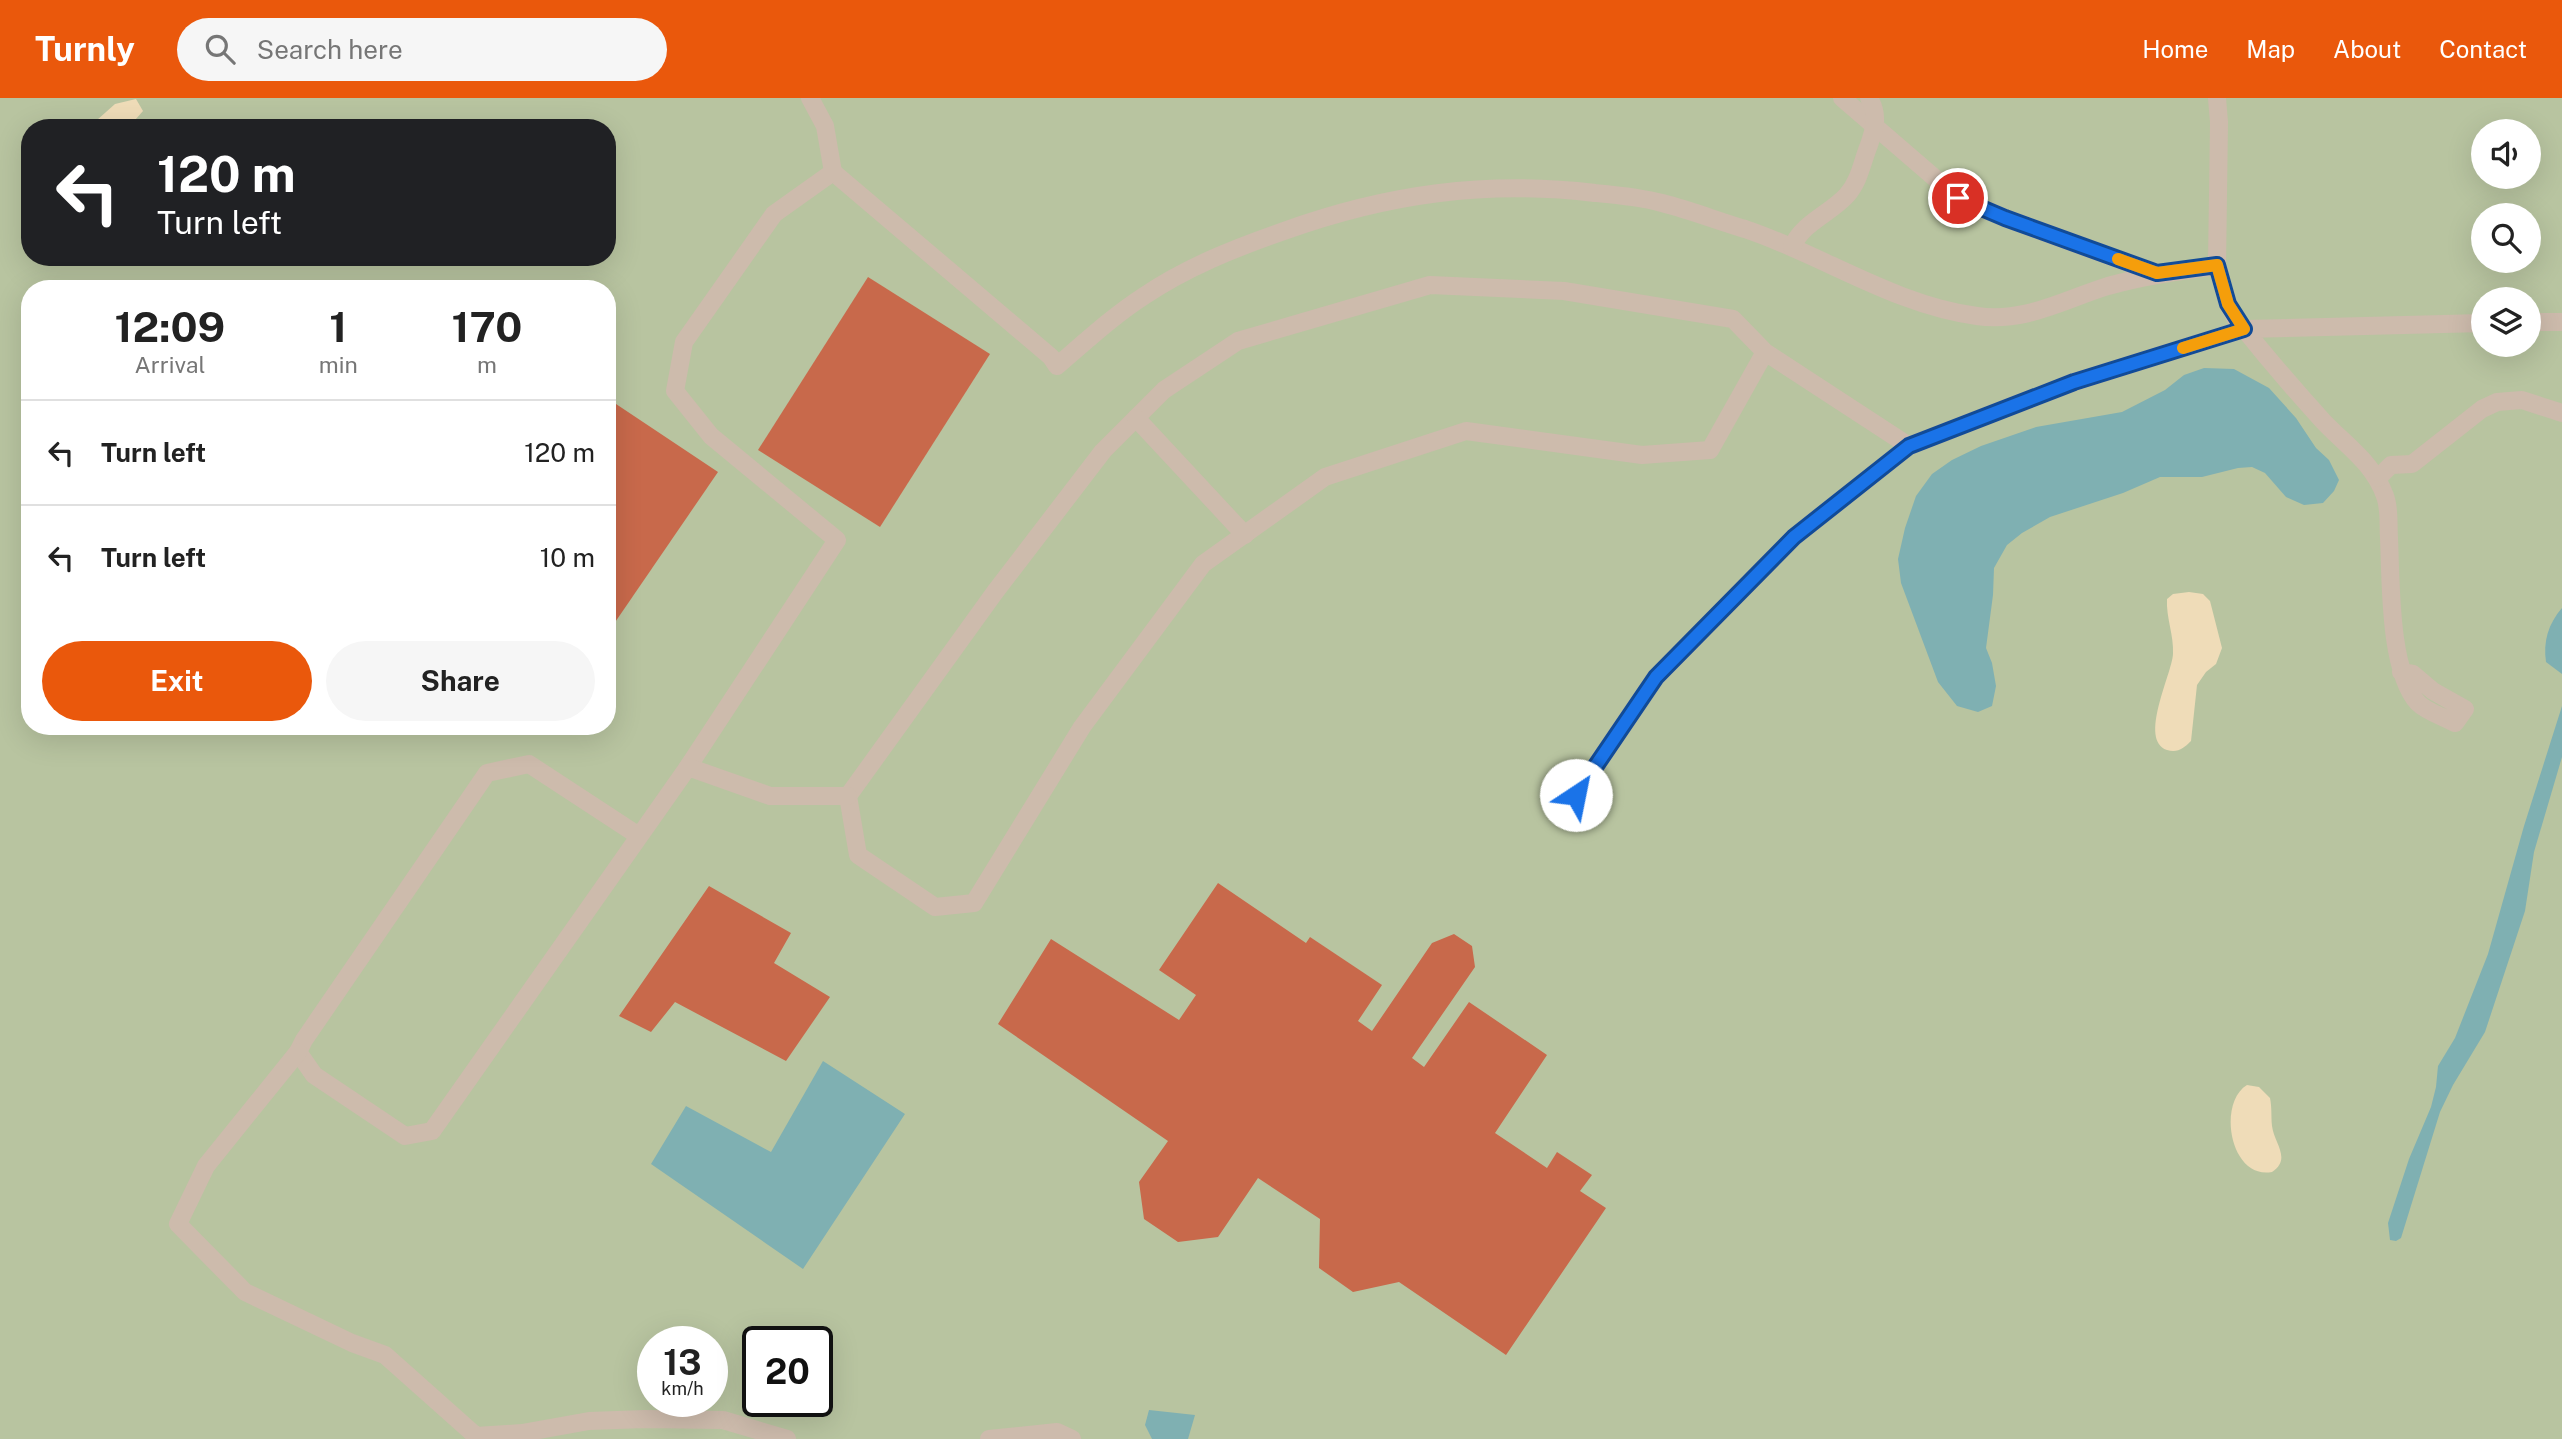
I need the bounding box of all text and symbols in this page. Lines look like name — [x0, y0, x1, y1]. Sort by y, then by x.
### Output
search box — [177, 18, 667, 81]
text: Turnly — [35, 30, 135, 68]
icon: search — [201, 30, 239, 68]
text: Search here — [257, 34, 403, 65]
text: Home — [2142, 35, 2208, 63]
text: Map — [2246, 35, 2295, 63]
text: About — [2333, 35, 2401, 63]
text: Contact — [2439, 35, 2527, 63]
map controls — [2471, 119, 2541, 357]
button: sound — [2471, 119, 2541, 189]
text: 120 m — [157, 145, 296, 203]
icon: left — [42, 147, 133, 238]
pin — [1928, 168, 1988, 228]
icon: arrive — [1939, 179, 1977, 217]
button: search — [2471, 203, 2541, 273]
text: Turn left — [157, 204, 282, 241]
button: layers — [2471, 287, 2541, 357]
text: 12:09 — [115, 302, 225, 351]
text: 1 — [329, 302, 347, 351]
text: 170 — [451, 302, 522, 351]
text: Arrival — [134, 351, 205, 378]
text: min — [319, 351, 358, 378]
text: m — [477, 351, 497, 378]
icon: left — [42, 434, 80, 472]
text: Turn left — [101, 437, 206, 468]
text: 120 m — [524, 437, 595, 468]
icon: left — [42, 539, 80, 577]
text: Turn left — [101, 542, 206, 573]
text: 10 m — [540, 542, 595, 573]
button: Exit — [42, 641, 312, 721]
button: Share — [326, 641, 595, 721]
position arrow — [1539, 758, 1613, 832]
speed limit sign: 20 — [742, 1326, 833, 1417]
text: 13 — [663, 1342, 702, 1383]
text: km/h — [661, 1378, 704, 1399]

